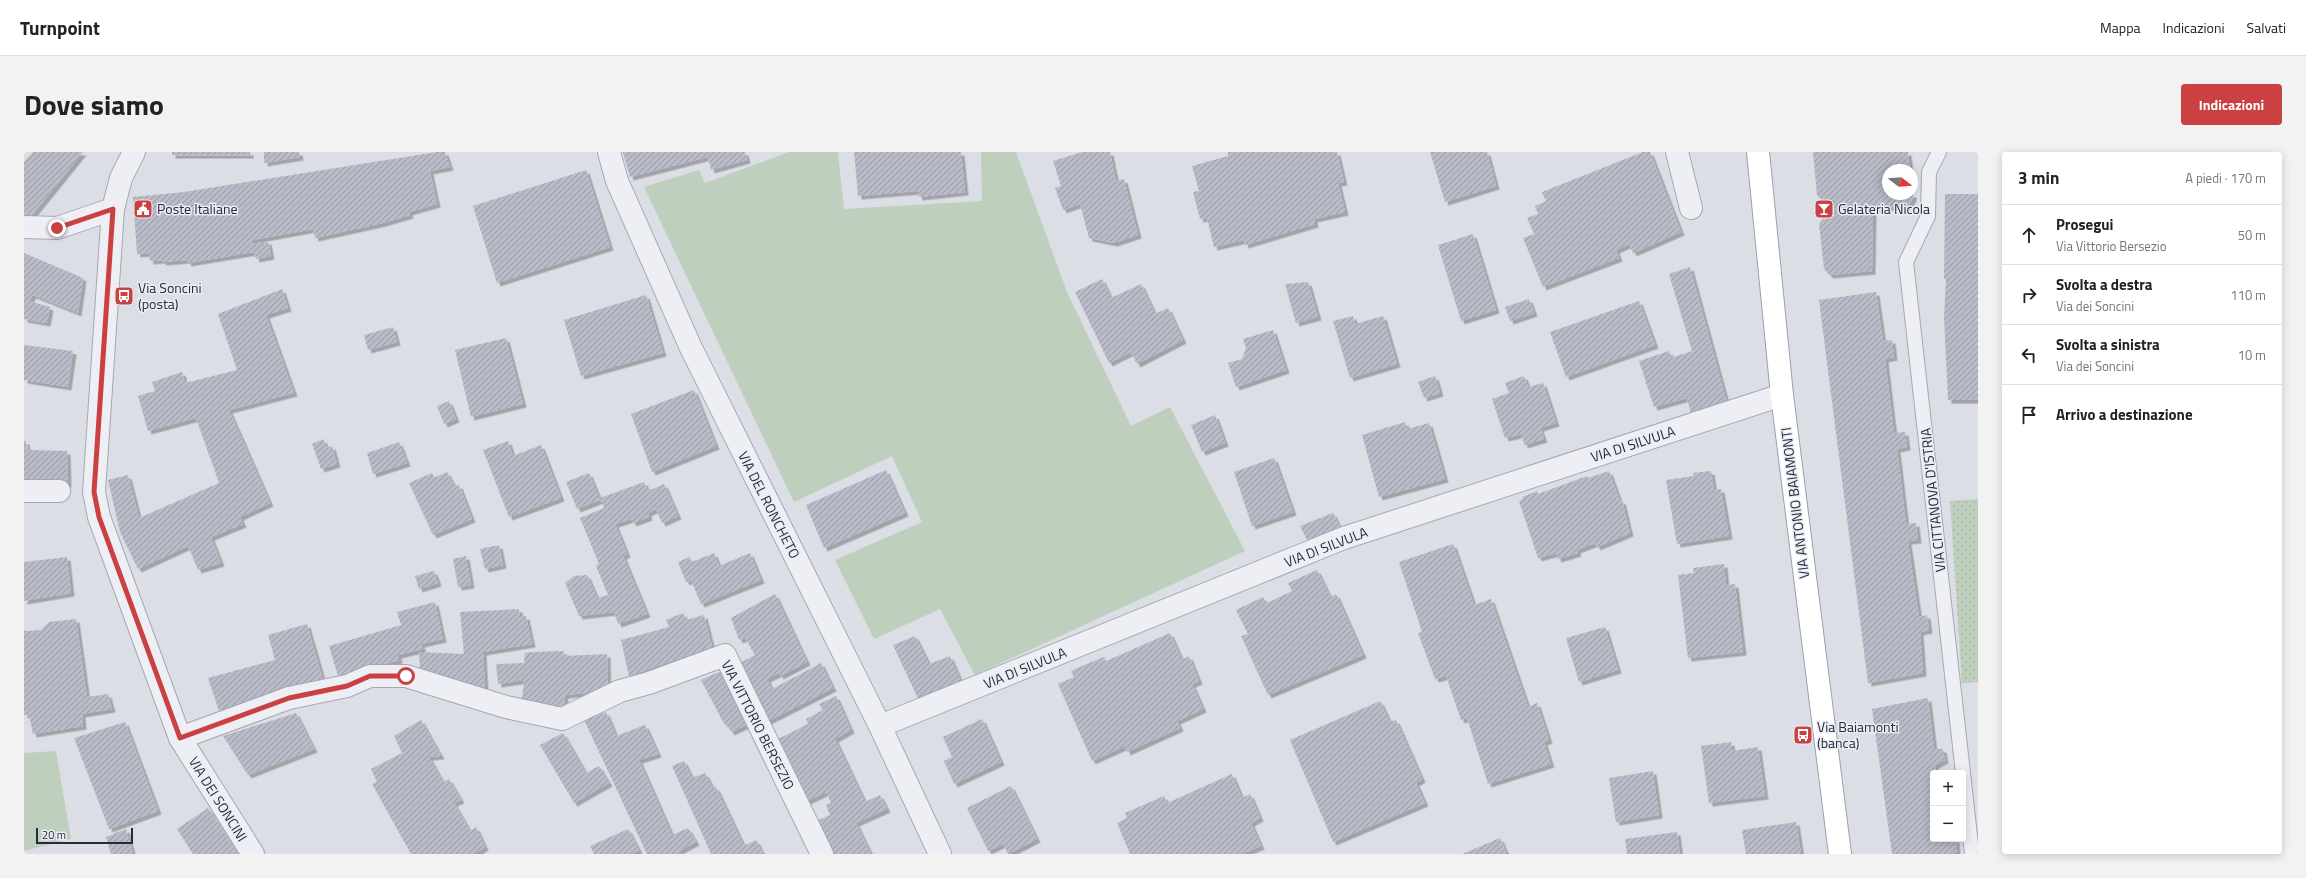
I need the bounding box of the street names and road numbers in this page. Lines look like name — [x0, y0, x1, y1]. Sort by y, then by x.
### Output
street label: VIA DI SILVULA — [1588, 420, 1678, 467]
street label: VIA ANTONIO BAIAMONTI — [1775, 426, 1814, 580]
street label: VIA CITTANOVA D'ISTRIA — [1914, 426, 1951, 573]
street label: VIA DEL RONCHETO — [733, 447, 806, 562]
street label: VIA DI SILVULA — [1281, 521, 1371, 572]
street label: VIA DI SILVULA — [980, 641, 1070, 694]
street label: VIA VITTORIO BERSEZIO — [717, 656, 800, 793]
street label: VIA DEI SONCINI — [184, 752, 253, 845]

